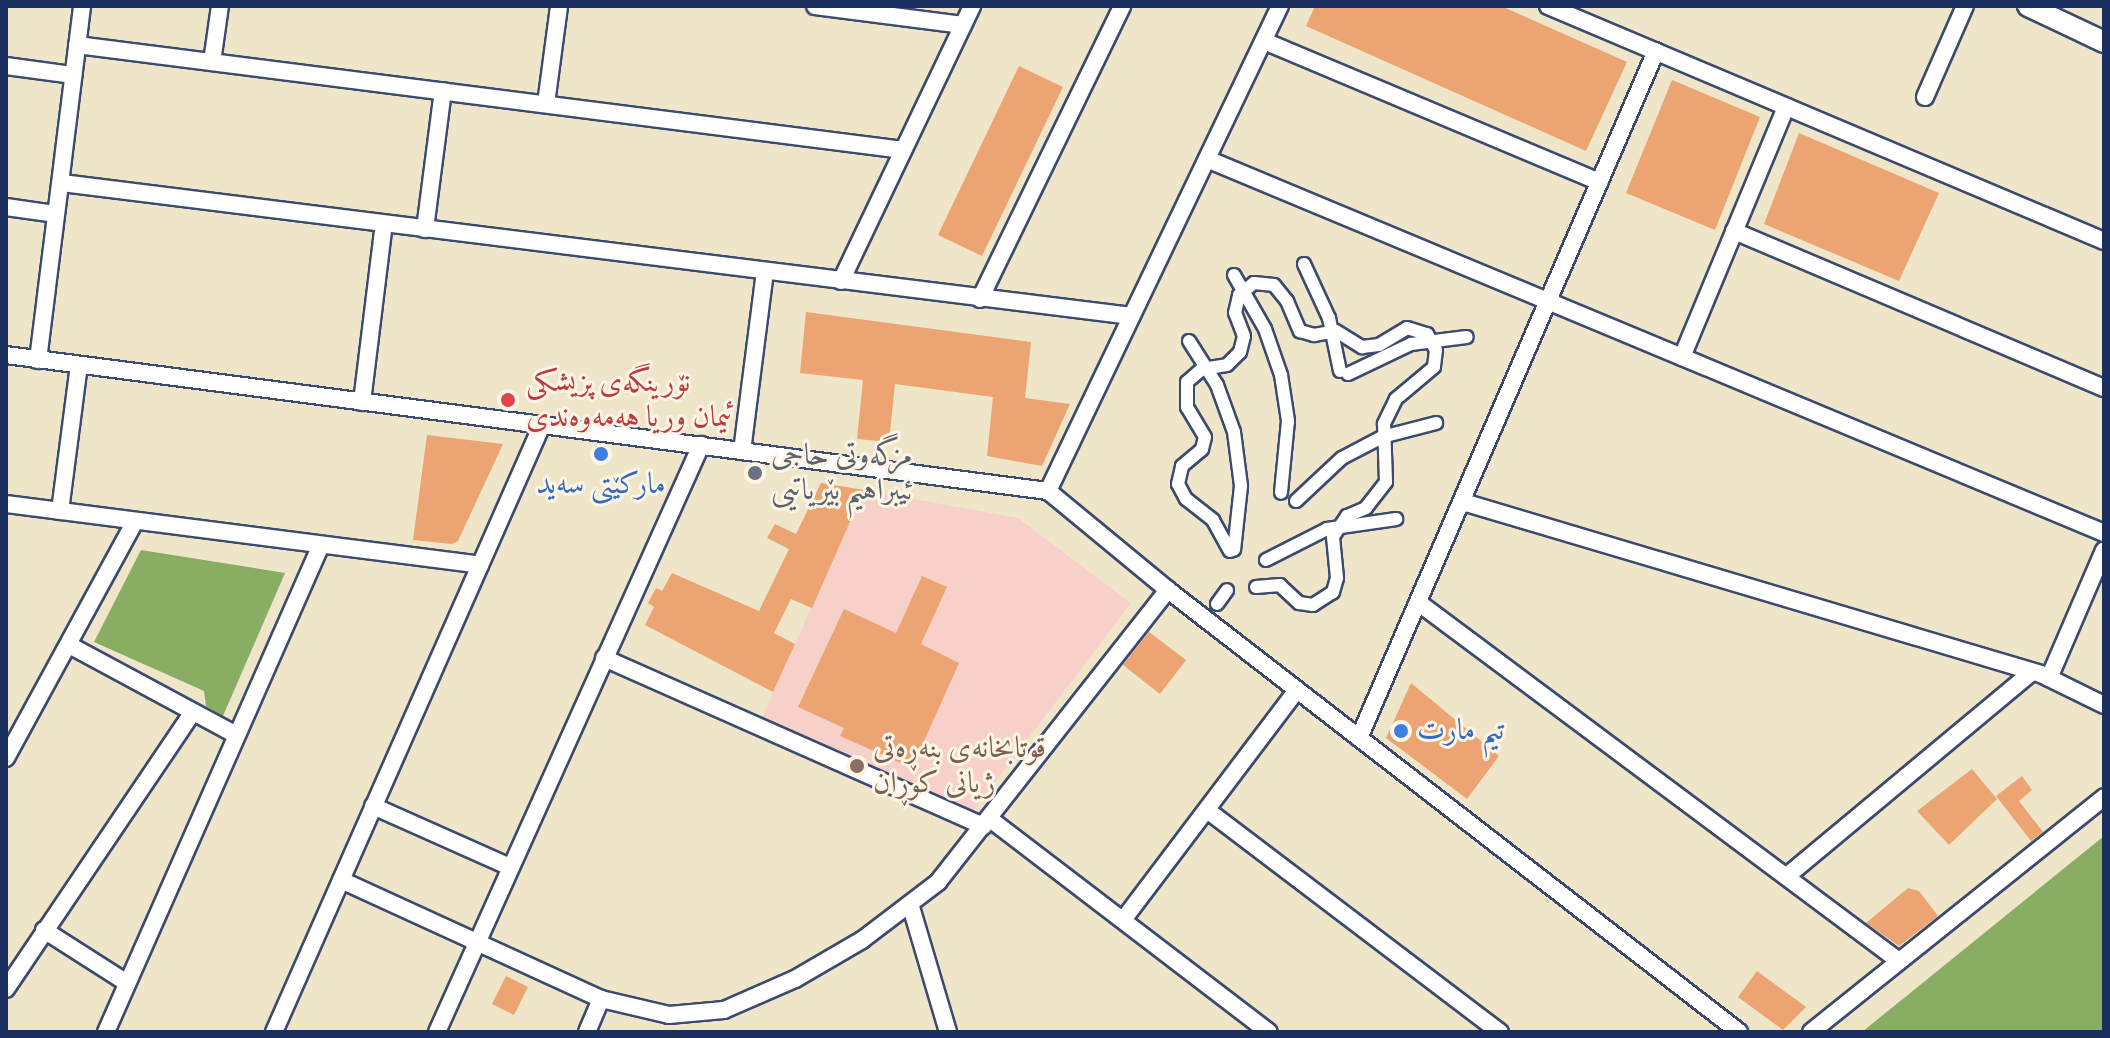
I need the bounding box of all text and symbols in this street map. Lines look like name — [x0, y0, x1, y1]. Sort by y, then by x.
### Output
place label: نۆرینگەی پزیشکی ئیمان وریا هەمەوەندی — [526, 365, 732, 436]
marker: نۆرینگەی پزیشکی ئیمان وریا هەمەوەندی — [497, 389, 519, 411]
place label: مزگەوتی حاجی ئیبراهیم بێریاتیی — [771, 438, 914, 508]
marker: مارکێتی سەید — [592, 445, 610, 463]
marker: مزگەوتی حاجی ئیبراهیم بێریاتیی — [746, 464, 764, 482]
place label: مارکێتی سەید — [536, 467, 666, 503]
place label: تیم مارت — [1417, 713, 1504, 749]
marker: تیم مارت — [1392, 722, 1410, 740]
place label: قوتابخانەی بنەڕەتی ژیانی کوڕان — [873, 731, 1046, 802]
marker: قوتابخانەی بنەڕەتی ژیانی کوڕان — [848, 757, 866, 775]

